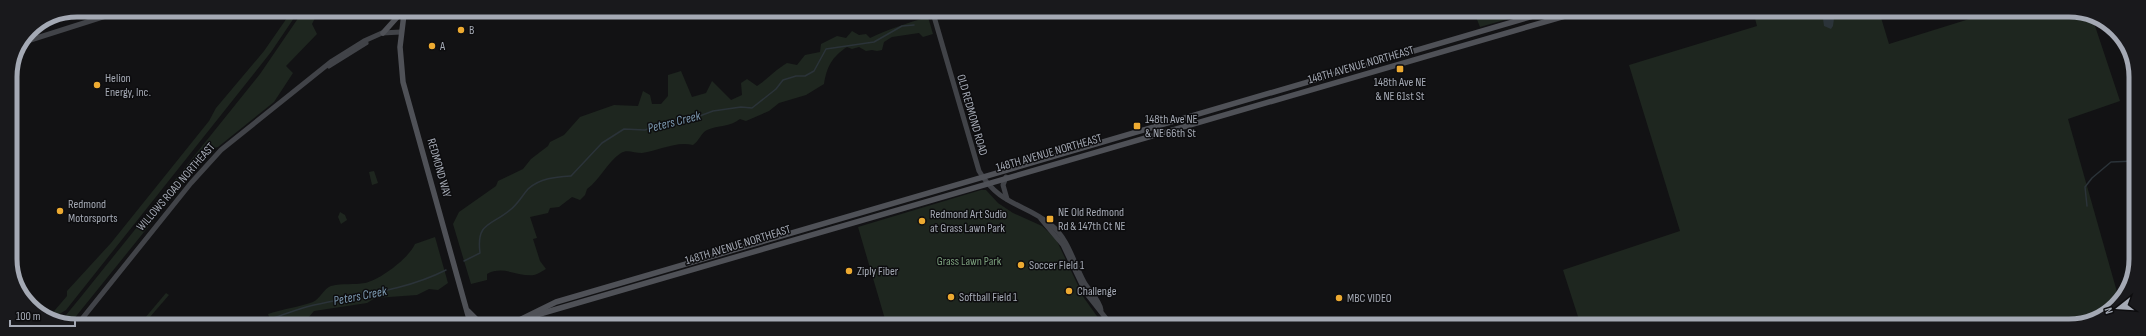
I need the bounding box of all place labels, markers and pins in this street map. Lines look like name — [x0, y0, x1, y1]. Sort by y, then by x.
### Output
place label: B — [469, 23, 474, 38]
marker: B — [456, 25, 466, 35]
place label: A — [439, 39, 446, 54]
marker: A — [427, 41, 437, 51]
marker: 148th Ave NE & NE 61st St — [1395, 64, 1405, 74]
place label: Helion Energy, Inc. — [105, 71, 151, 100]
place label: 148th Ave NE & NE 61st St — [1374, 75, 1426, 104]
marker: Helion Energy, Inc. — [92, 80, 102, 90]
place label: 148th Ave NE & NE 66th St — [1145, 112, 1198, 141]
marker: 148th Ave NE & NE 66th St — [1132, 121, 1142, 131]
place label: Redmond Motorsports — [68, 197, 118, 226]
place label: NE Old Redmond Rd & 147th Ct NE — [1058, 205, 1126, 234]
marker: Redmond Motorsports — [55, 206, 65, 216]
place label: Redmond Art Sudio at Grass Lawn Park — [930, 207, 1007, 236]
marker: NE Old Redmond Rd & 147th Ct NE — [1045, 214, 1055, 224]
marker: Redmond Art Sudio at Grass Lawn Park — [917, 216, 927, 226]
place label: Soccer FIeld 1 — [1029, 258, 1085, 273]
marker: Soccer FIeld 1 — [1016, 260, 1026, 270]
place label: Ziply Fiber — [857, 264, 899, 279]
marker: Ziply Fiber — [844, 266, 854, 276]
place label: Challenge — [1077, 284, 1117, 299]
marker: Challenge — [1064, 286, 1074, 296]
place label: Softball Field 1 — [959, 290, 1018, 305]
place label: MBC VIDEO — [1347, 291, 1392, 306]
marker: Softball Field 1 — [946, 292, 956, 302]
marker: MBC VIDEO — [1334, 293, 1344, 303]

